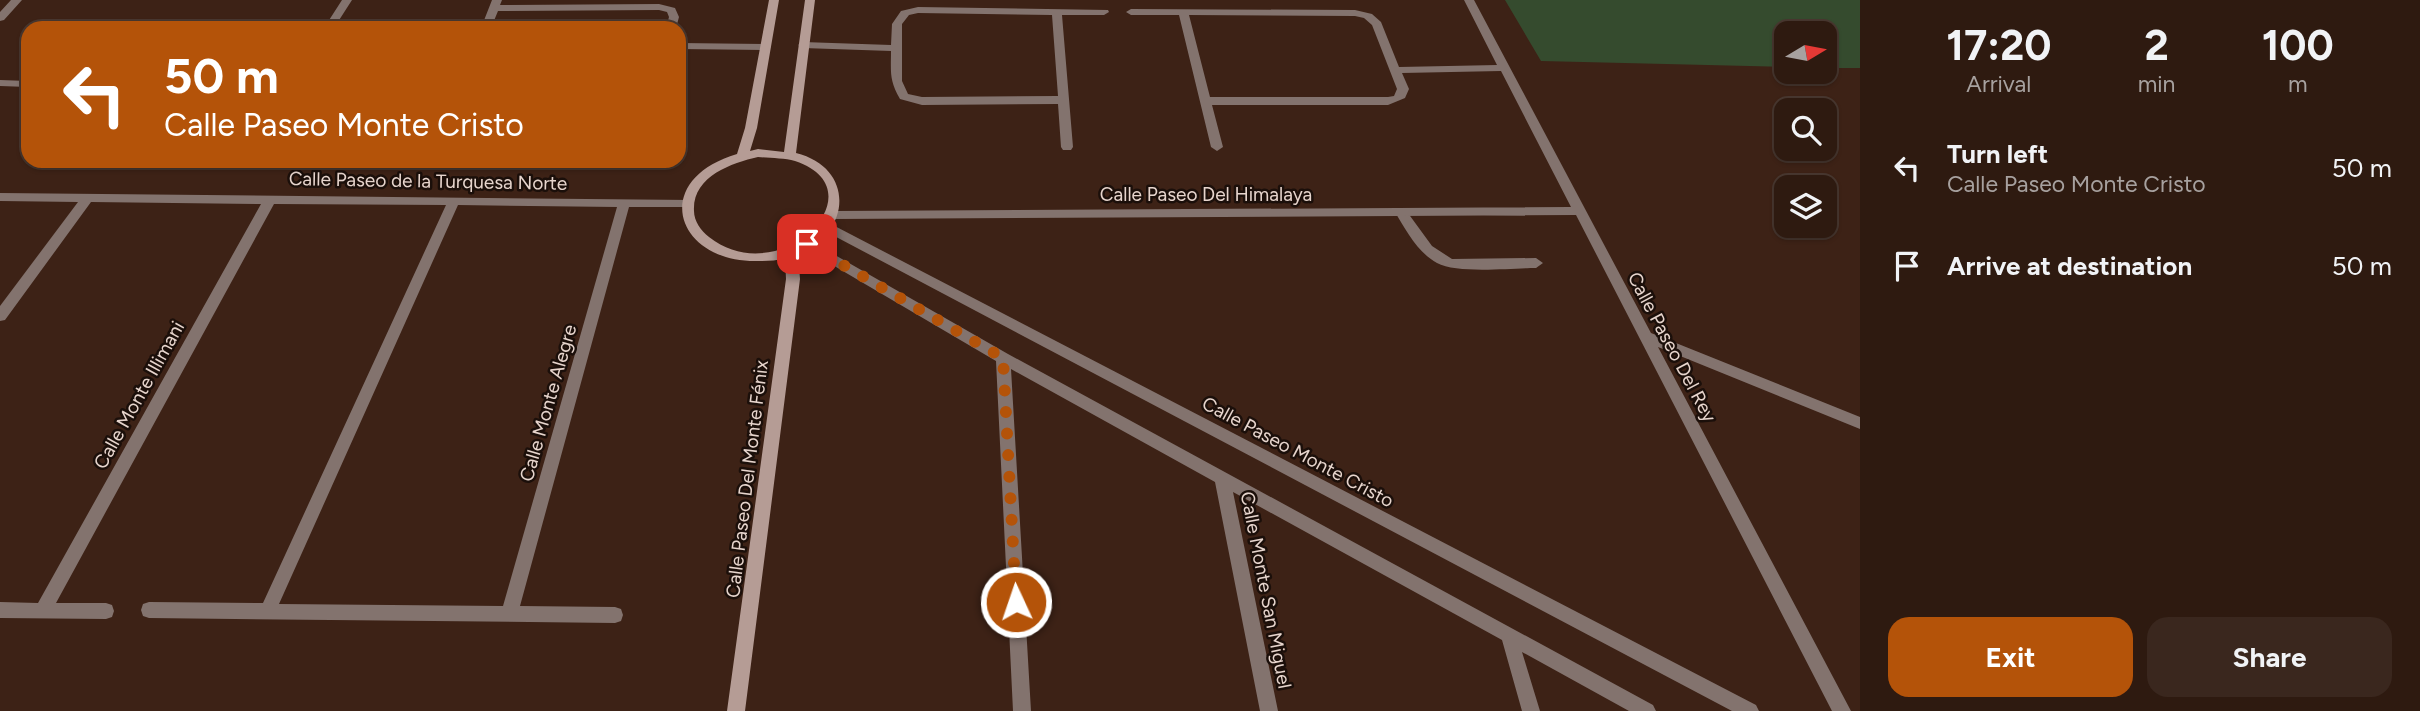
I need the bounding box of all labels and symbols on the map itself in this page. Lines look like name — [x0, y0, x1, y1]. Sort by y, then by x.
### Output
north arrow — [1774, 21, 1838, 84]
street label: Calle Paseo de la Turquesa Norte — [289, 167, 567, 195]
street label: Calle Paseo Del Himalaya — [1100, 183, 1312, 206]
pin — [777, 214, 837, 274]
street label: Calle Paseo Del Rey — [1623, 268, 1721, 426]
street label: Calle Monte Illimani — [89, 317, 189, 473]
street label: Calle Monte Alegre — [515, 322, 581, 484]
street label: Calle Paseo Del Monte Fénix — [721, 359, 773, 599]
street label: Calle Paseo Monte Cristo — [1198, 392, 1398, 512]
street label: Calle Monte San Miguel — [1236, 490, 1296, 690]
position arrow — [979, 565, 1053, 639]

